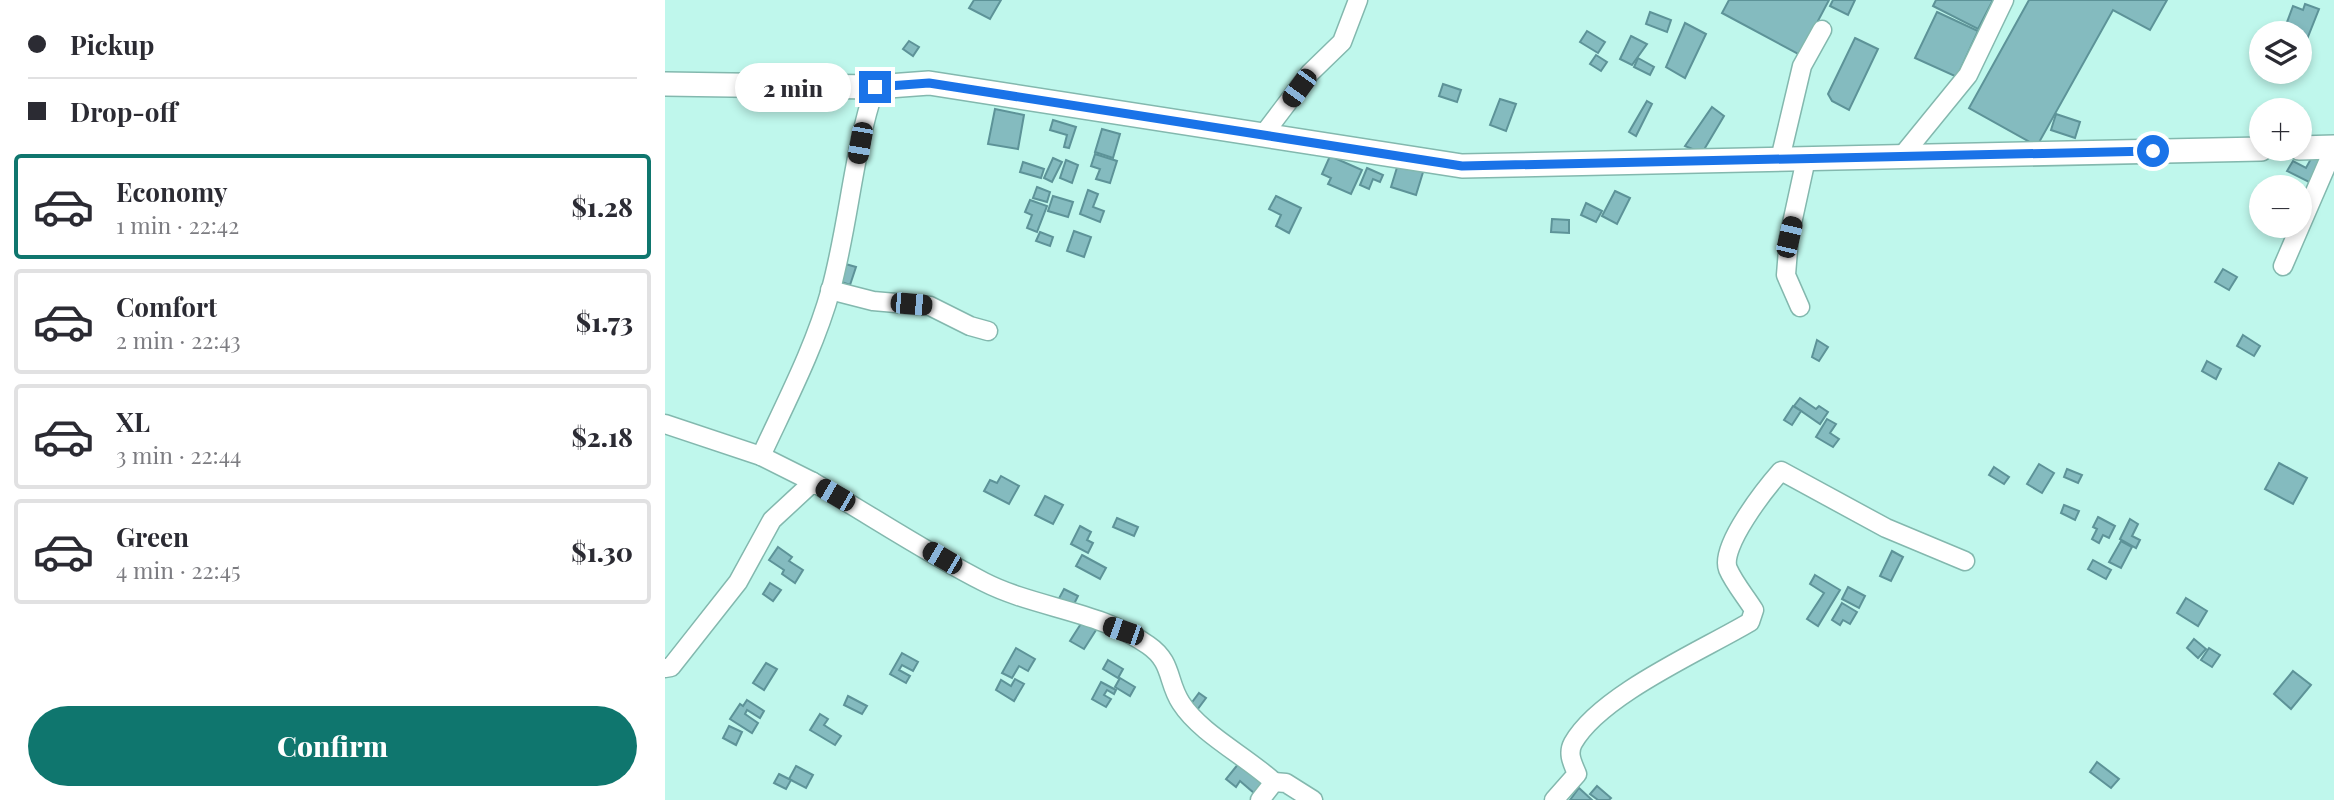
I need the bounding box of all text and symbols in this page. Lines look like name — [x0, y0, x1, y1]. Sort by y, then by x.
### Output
map controls — [2249, 21, 2312, 238]
button: layers — [2249, 21, 2312, 84]
text: Pickup — [70, 27, 154, 62]
callout: 2 min — [735, 62, 851, 112]
car — [1279, 65, 1320, 111]
route end — [859, 71, 891, 103]
text: 2 min — [763, 72, 823, 103]
text: Drop-off — [70, 94, 177, 129]
button: + — [2249, 98, 2312, 161]
car — [847, 120, 874, 166]
route start — [2137, 135, 2169, 167]
text: Economy — [116, 174, 227, 209]
icon: car — [32, 175, 95, 238]
button: − — [2249, 175, 2312, 238]
text: $1.28 — [571, 189, 633, 224]
text: 1 min · 22:42 — [116, 209, 239, 240]
car — [1775, 214, 1804, 260]
text: Comfort — [116, 289, 217, 324]
icon: car — [32, 290, 95, 353]
car — [890, 292, 933, 316]
text: $1.73 — [576, 304, 633, 339]
text: 2 min · 22:43 — [116, 324, 241, 355]
text: XL — [116, 404, 150, 439]
icon: car — [32, 405, 95, 468]
text: $2.18 — [571, 419, 633, 454]
text: 3 min · 22:44 — [116, 439, 241, 470]
car — [812, 475, 859, 515]
text: Green — [116, 519, 189, 554]
icon: car — [32, 520, 95, 583]
text: $1.30 — [571, 534, 633, 569]
car — [919, 538, 966, 578]
text: 4 min · 22:45 — [116, 554, 241, 585]
car — [1100, 614, 1147, 648]
button: Confirm — [28, 706, 637, 786]

